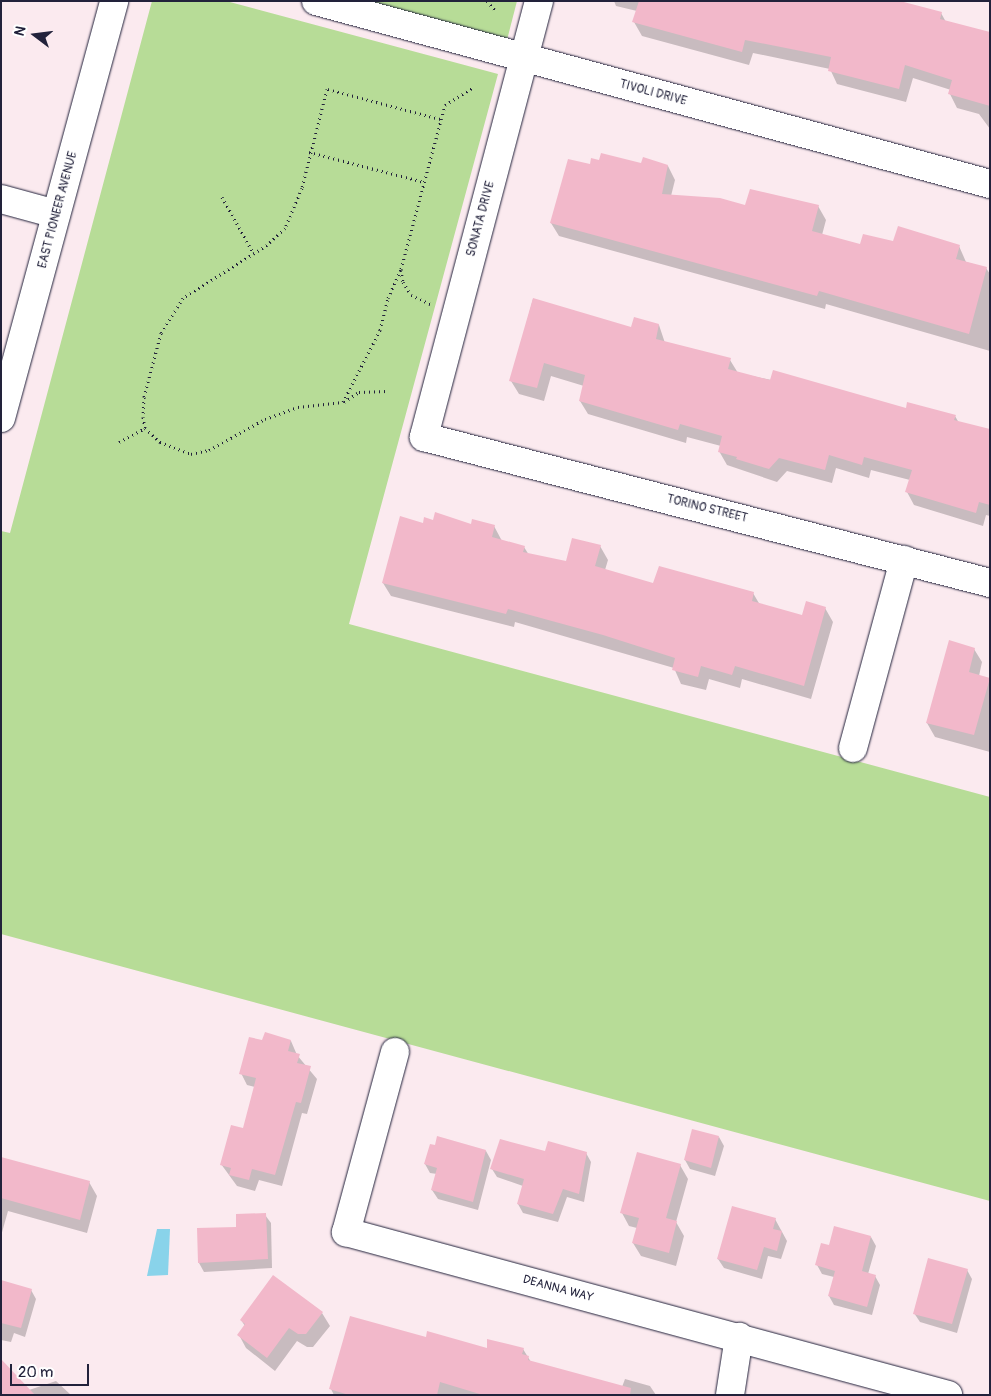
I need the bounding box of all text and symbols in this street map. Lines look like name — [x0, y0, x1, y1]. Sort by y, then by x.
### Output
north arrow — [10, 10, 60, 60]
text: N — [11, 24, 29, 38]
street label: TIVOLI DRIVE — [618, 77, 688, 109]
street label: EAST PIONEER AVENUE — [35, 150, 81, 270]
street label: SONATA DRIVE — [464, 180, 498, 258]
street label: TORINO STREET — [665, 492, 749, 526]
street label: DEANNA WAY — [521, 1273, 595, 1305]
scale bar — [12, 1354, 91, 1386]
text: 20 m — [18, 1363, 53, 1382]

